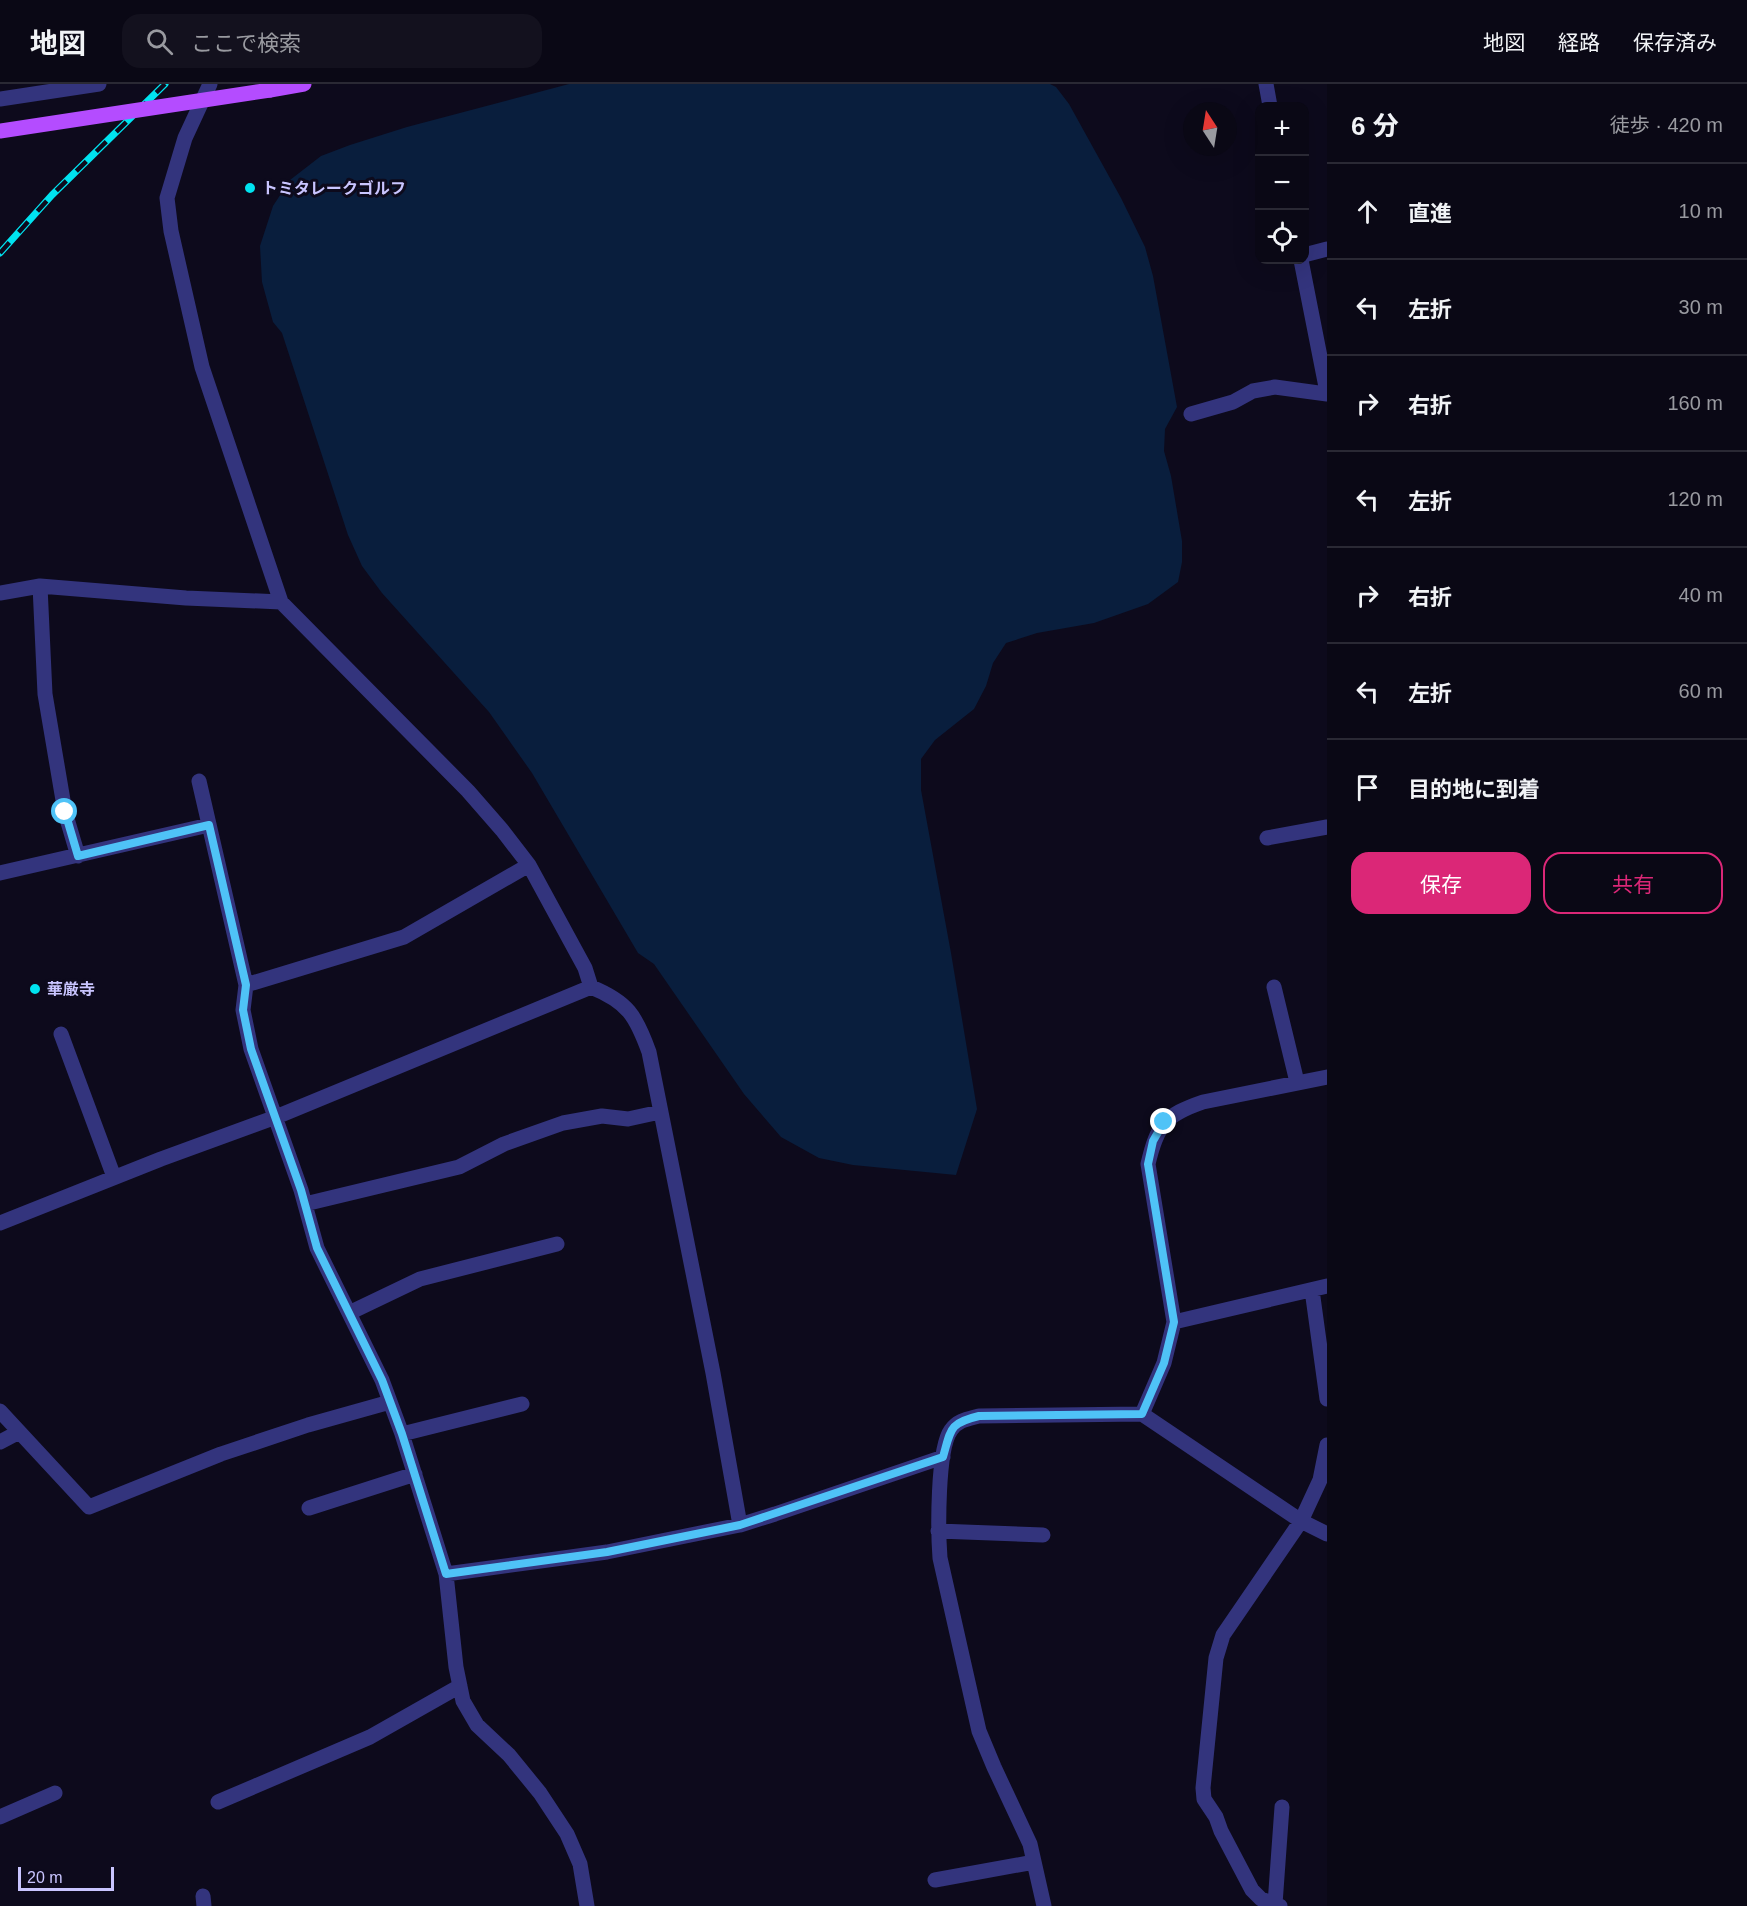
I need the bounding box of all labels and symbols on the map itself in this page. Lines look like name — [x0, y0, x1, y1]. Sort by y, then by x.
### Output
north arrow — [1183, 102, 1237, 156]
place label: トミタレークゴルフ — [262, 179, 406, 197]
marker: トミタレークゴルフ — [243, 181, 257, 195]
route start — [51, 798, 77, 824]
place label: 華厳寺 — [47, 981, 95, 998]
marker: 華厳寺 — [28, 982, 42, 996]
route end — [1150, 1108, 1176, 1134]
scale bar — [18, 1864, 114, 1892]

